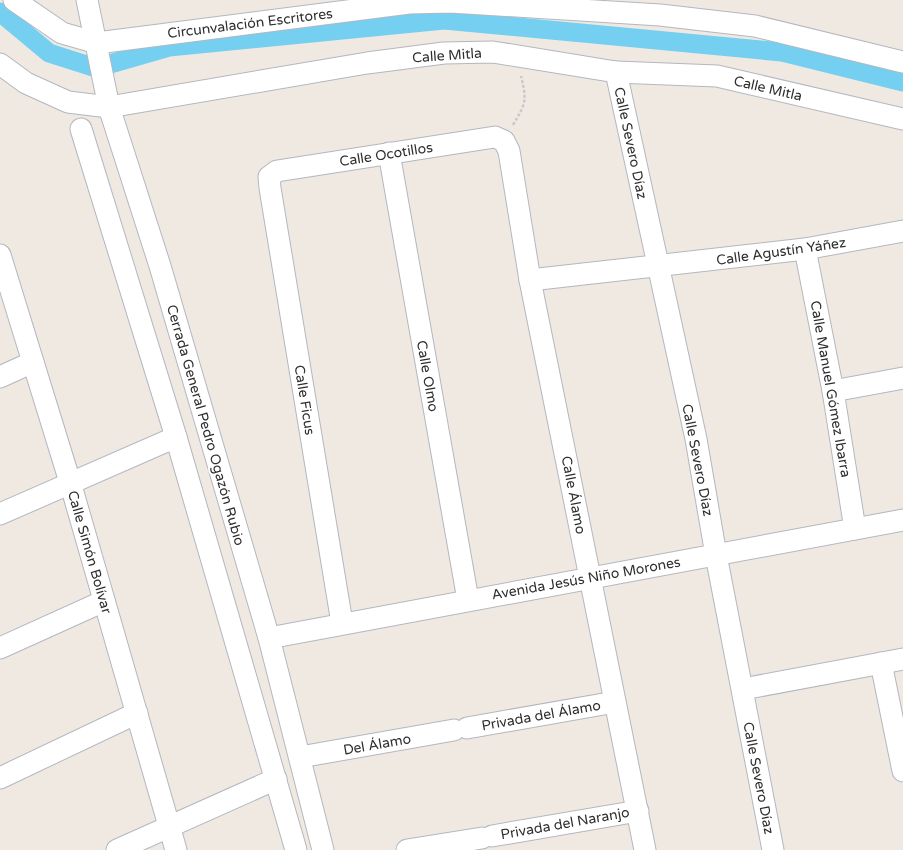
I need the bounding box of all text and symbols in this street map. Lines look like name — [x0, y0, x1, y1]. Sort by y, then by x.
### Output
street label: Circunvalación Escritores — [166, 5, 334, 42]
street label: Calle Mitla — [412, 45, 482, 66]
street label: Calle Mitla — [732, 72, 804, 105]
street label: Calle Severo Díaz — [610, 86, 651, 201]
street label: Calle Ocotillos — [338, 139, 434, 170]
street label: Calle Agustín Yáñez — [715, 234, 847, 269]
street label: Calle Manuel Gómez Ibarra — [807, 299, 854, 479]
street label: Cerrada General Pedro Ogazón Rubio — [163, 303, 248, 548]
street label: Calle Olmo — [413, 339, 442, 413]
street label: Calle Ficus — [291, 364, 318, 437]
street label: Calle Severo Díaz — [678, 403, 717, 518]
street label: Calle Álamo — [558, 455, 589, 536]
street label: Calle Simón Bolívar — [64, 489, 115, 616]
street label: Avenida Jesús Niño Morones — [490, 553, 682, 603]
street label: Privada del Álamo — [480, 697, 602, 734]
street label: Calle Severo Díaz — [739, 721, 778, 836]
street label: Del Álamo — [342, 730, 412, 759]
street label: Privada del Naranjo — [499, 804, 631, 843]

